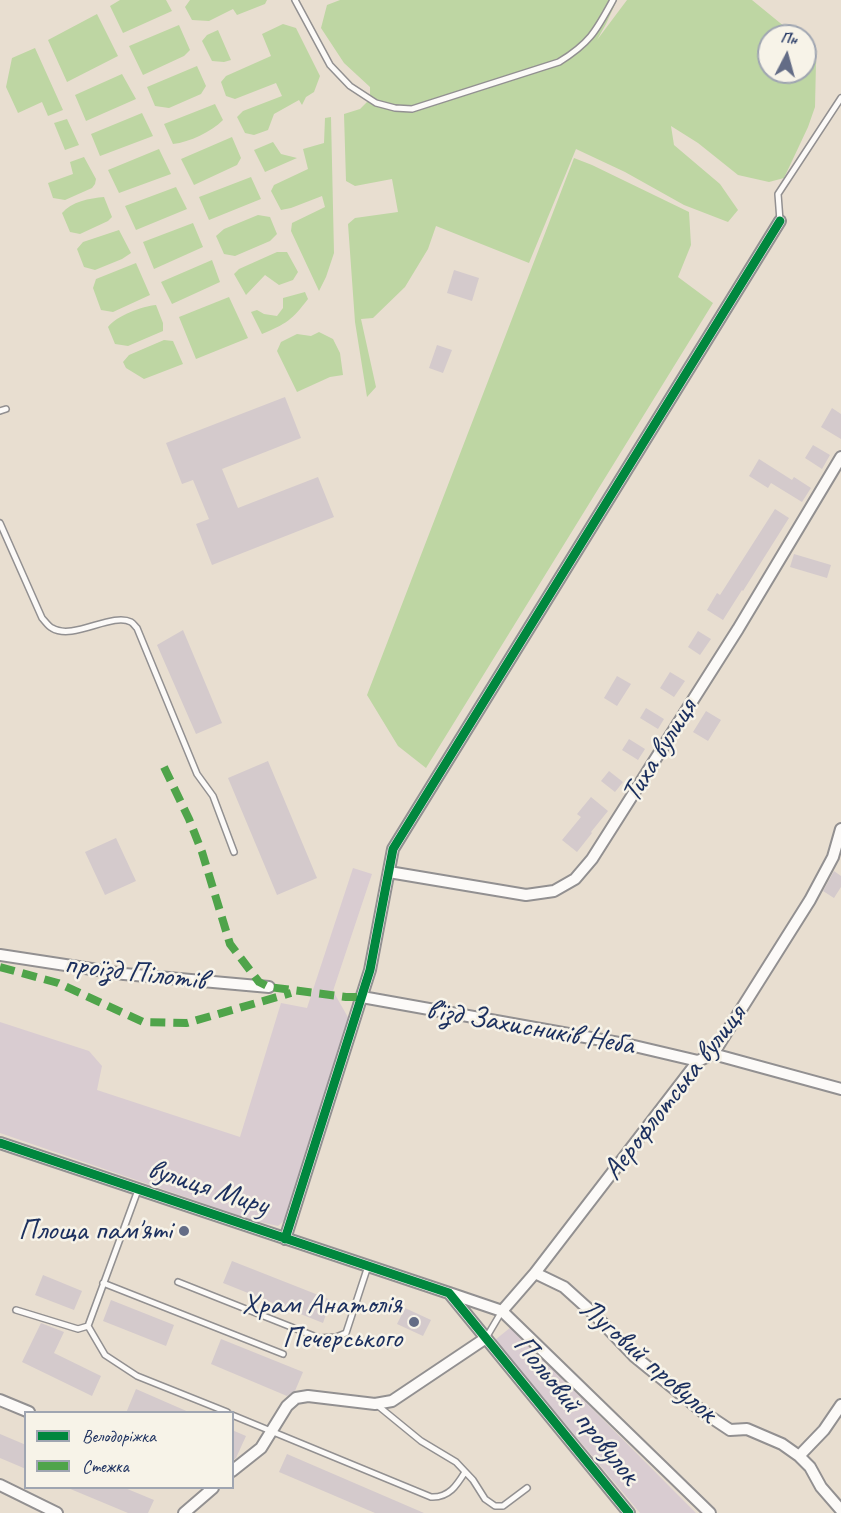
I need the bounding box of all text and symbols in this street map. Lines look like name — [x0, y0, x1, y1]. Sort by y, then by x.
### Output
north arrow — [757, 24, 817, 84]
text: Пн — [779, 27, 798, 49]
street label: Тиха вулиця — [614, 693, 706, 809]
street label: проїзд Пілотів — [62, 946, 208, 1000]
street label: в'їзд Захисників Неба — [423, 992, 637, 1064]
street label: Аерофлотська вулиця — [595, 998, 755, 1188]
street label: вулиця Миру — [143, 1152, 273, 1224]
place label: Площа пам'яті — [18, 1213, 172, 1249]
marker: Площа пам'яті — [177, 1224, 191, 1238]
place label: Храм Анатолія Печерського — [242, 1287, 402, 1358]
street label: Луговий провулок — [572, 1291, 724, 1431]
marker: Храм Анатолія Печерського — [407, 1315, 421, 1329]
street label: Польовий провулок — [505, 1328, 647, 1492]
legend — [24, 1411, 234, 1489]
text: Велодоріжка — [82, 1425, 156, 1447]
text: Стежка — [82, 1455, 129, 1477]

